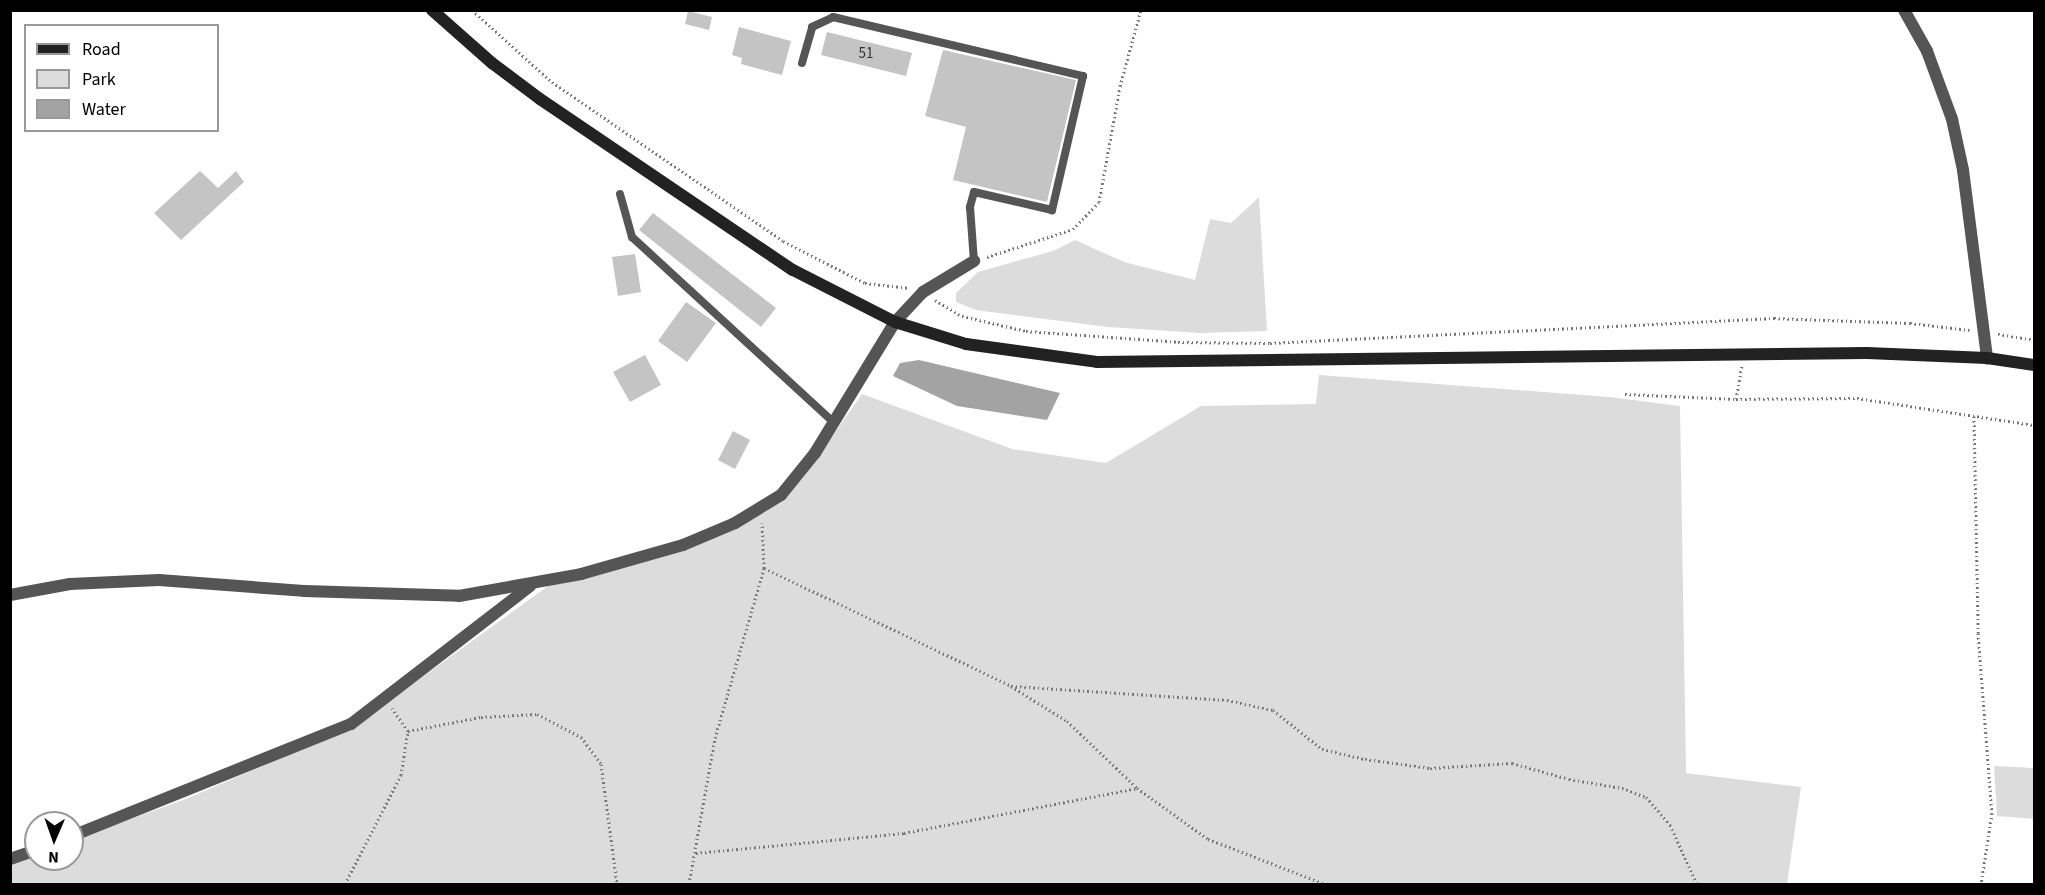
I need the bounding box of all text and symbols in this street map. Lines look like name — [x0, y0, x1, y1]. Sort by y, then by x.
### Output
legend — [24, 24, 219, 132]
text: Road — [82, 37, 121, 62]
house number: 51 — [859, 45, 873, 63]
text: Park — [82, 67, 116, 92]
text: Water — [82, 97, 126, 122]
north arrow — [24, 811, 84, 871]
text: N — [48, 846, 59, 868]

